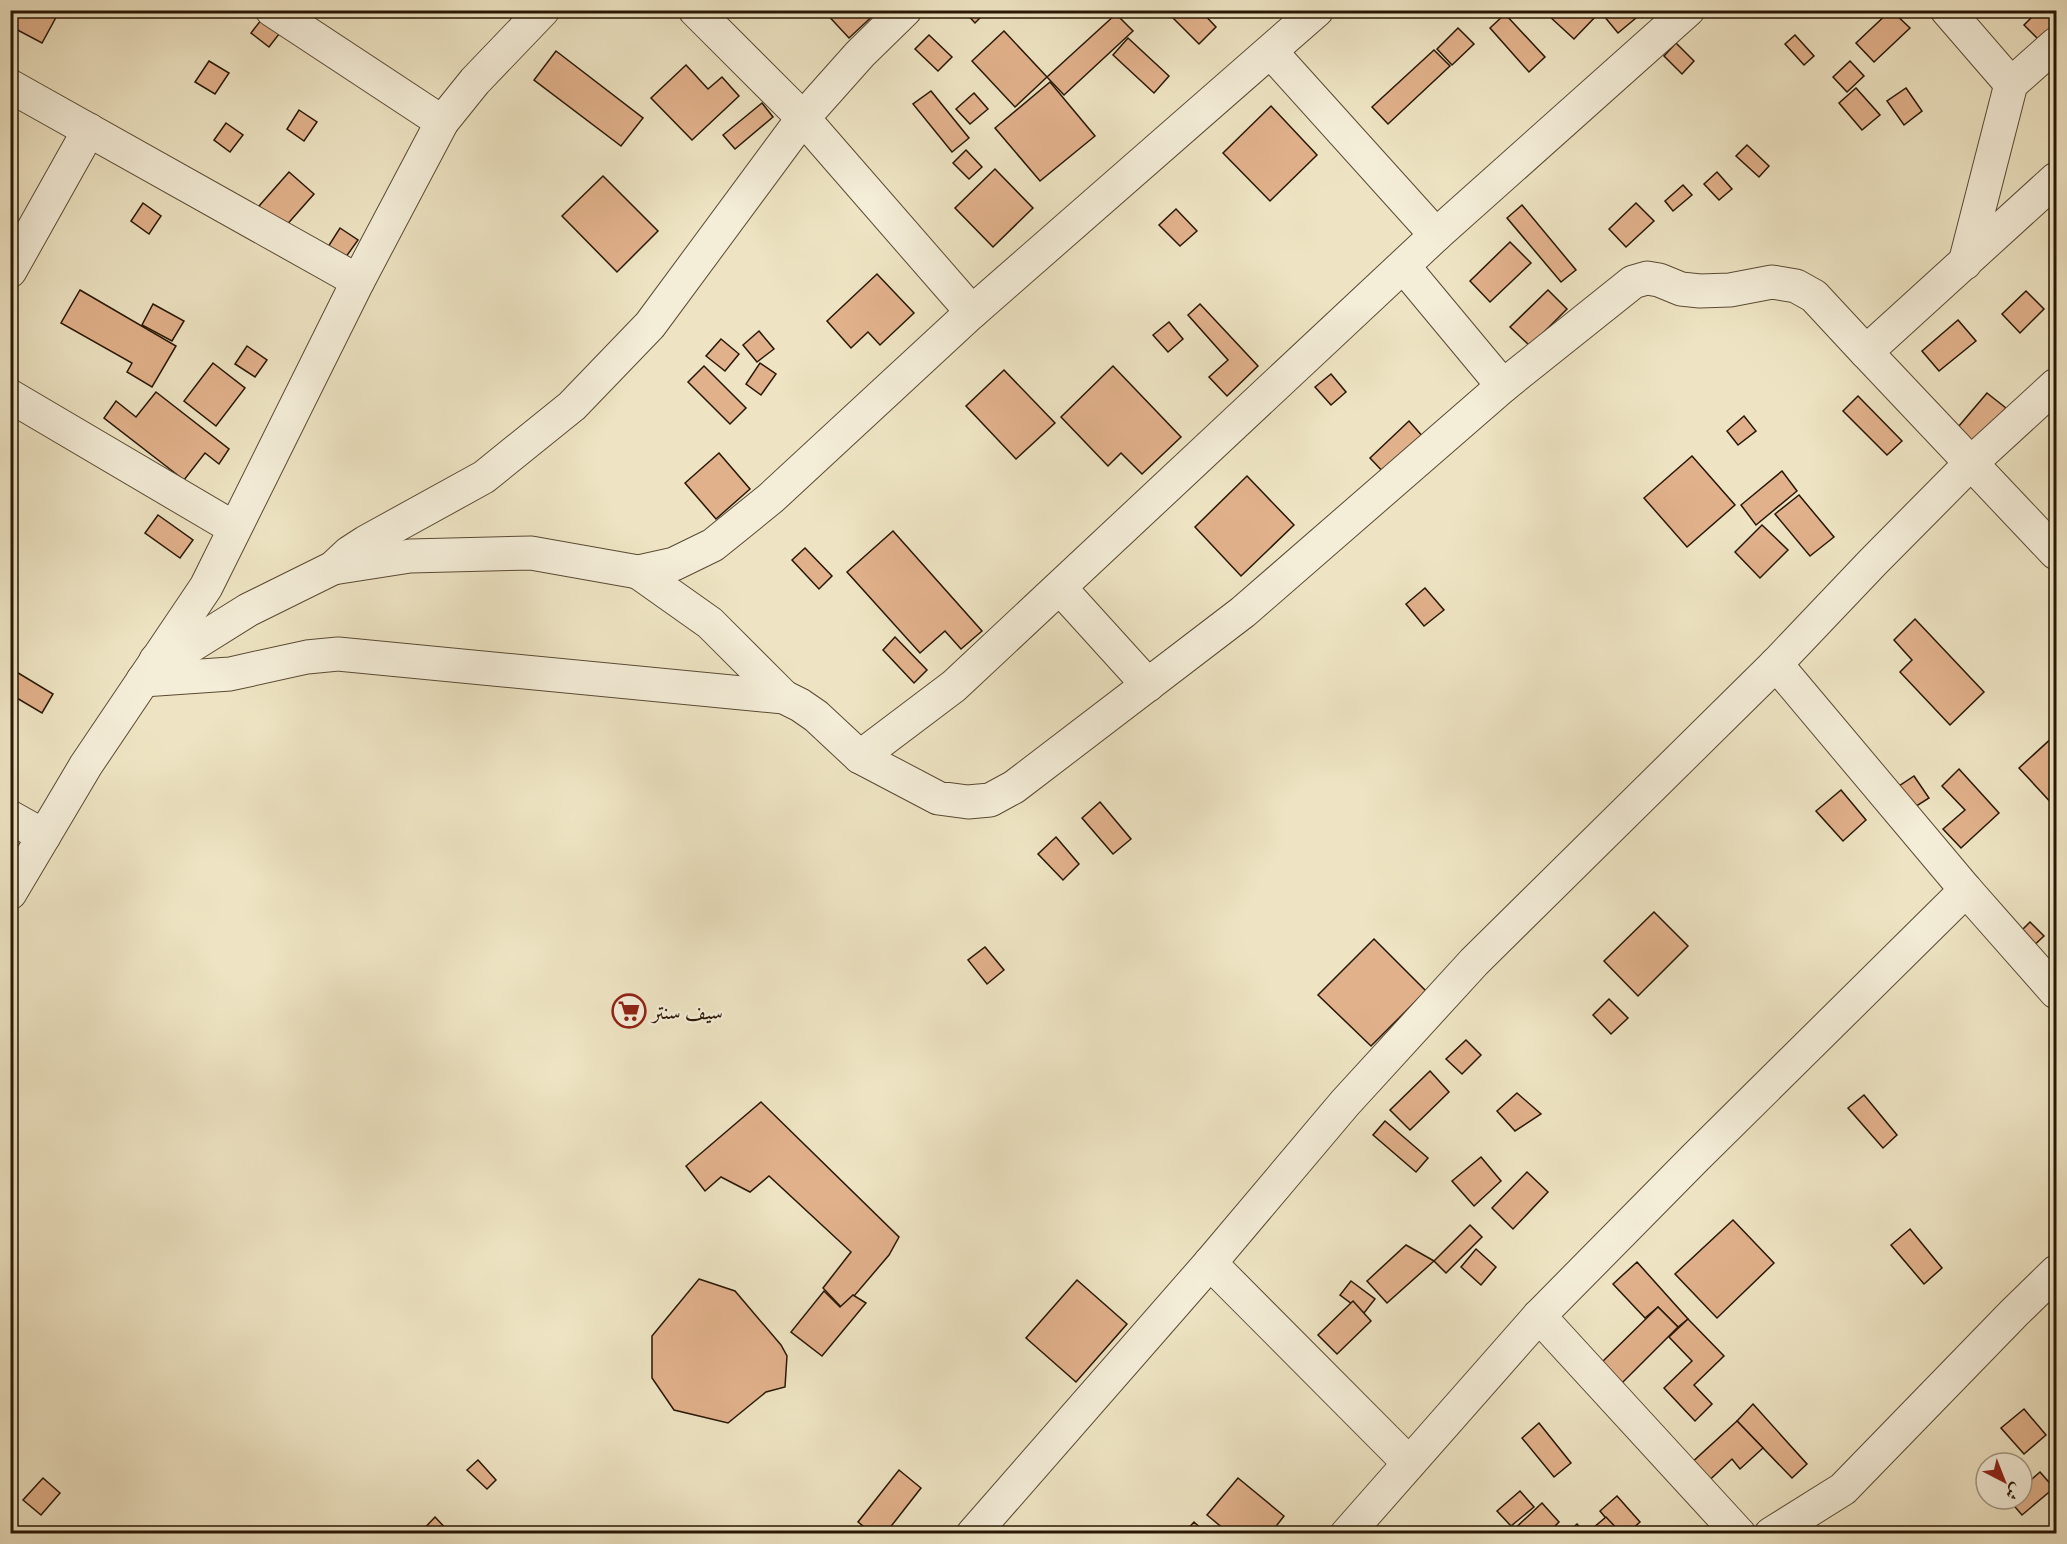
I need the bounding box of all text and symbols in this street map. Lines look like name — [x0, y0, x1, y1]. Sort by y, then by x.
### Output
supermarket icon: سيف سنتر — [611, 993, 647, 1029]
place label: سيف سنتر — [650, 998, 723, 1025]
north arrow — [1974, 1451, 2034, 1511]
text: ش — [2001, 1479, 2027, 1505]

